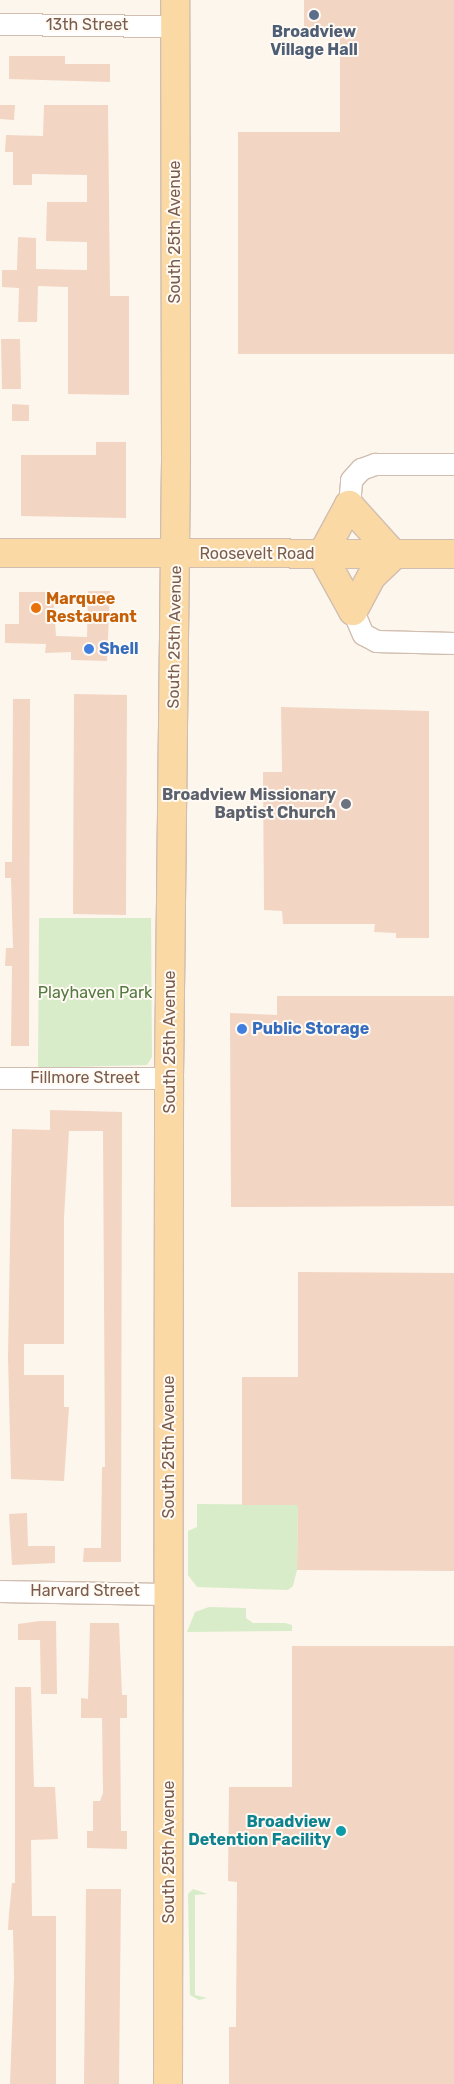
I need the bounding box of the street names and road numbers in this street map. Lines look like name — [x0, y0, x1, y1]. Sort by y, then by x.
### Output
street label: 13th Street — [46, 15, 128, 35]
street label: South 25th Avenue — [165, 160, 185, 304]
street label: Roosevelt Road — [199, 544, 315, 564]
street label: South 25th Avenue — [164, 565, 186, 709]
street label: South 25th Avenue — [160, 970, 180, 1114]
street label: Fillmore Street — [30, 1068, 140, 1088]
street label: South 25th Avenue — [159, 1375, 179, 1519]
street label: Harvard Street — [30, 1581, 140, 1601]
street label: South 25th Avenue — [159, 1780, 179, 1924]

